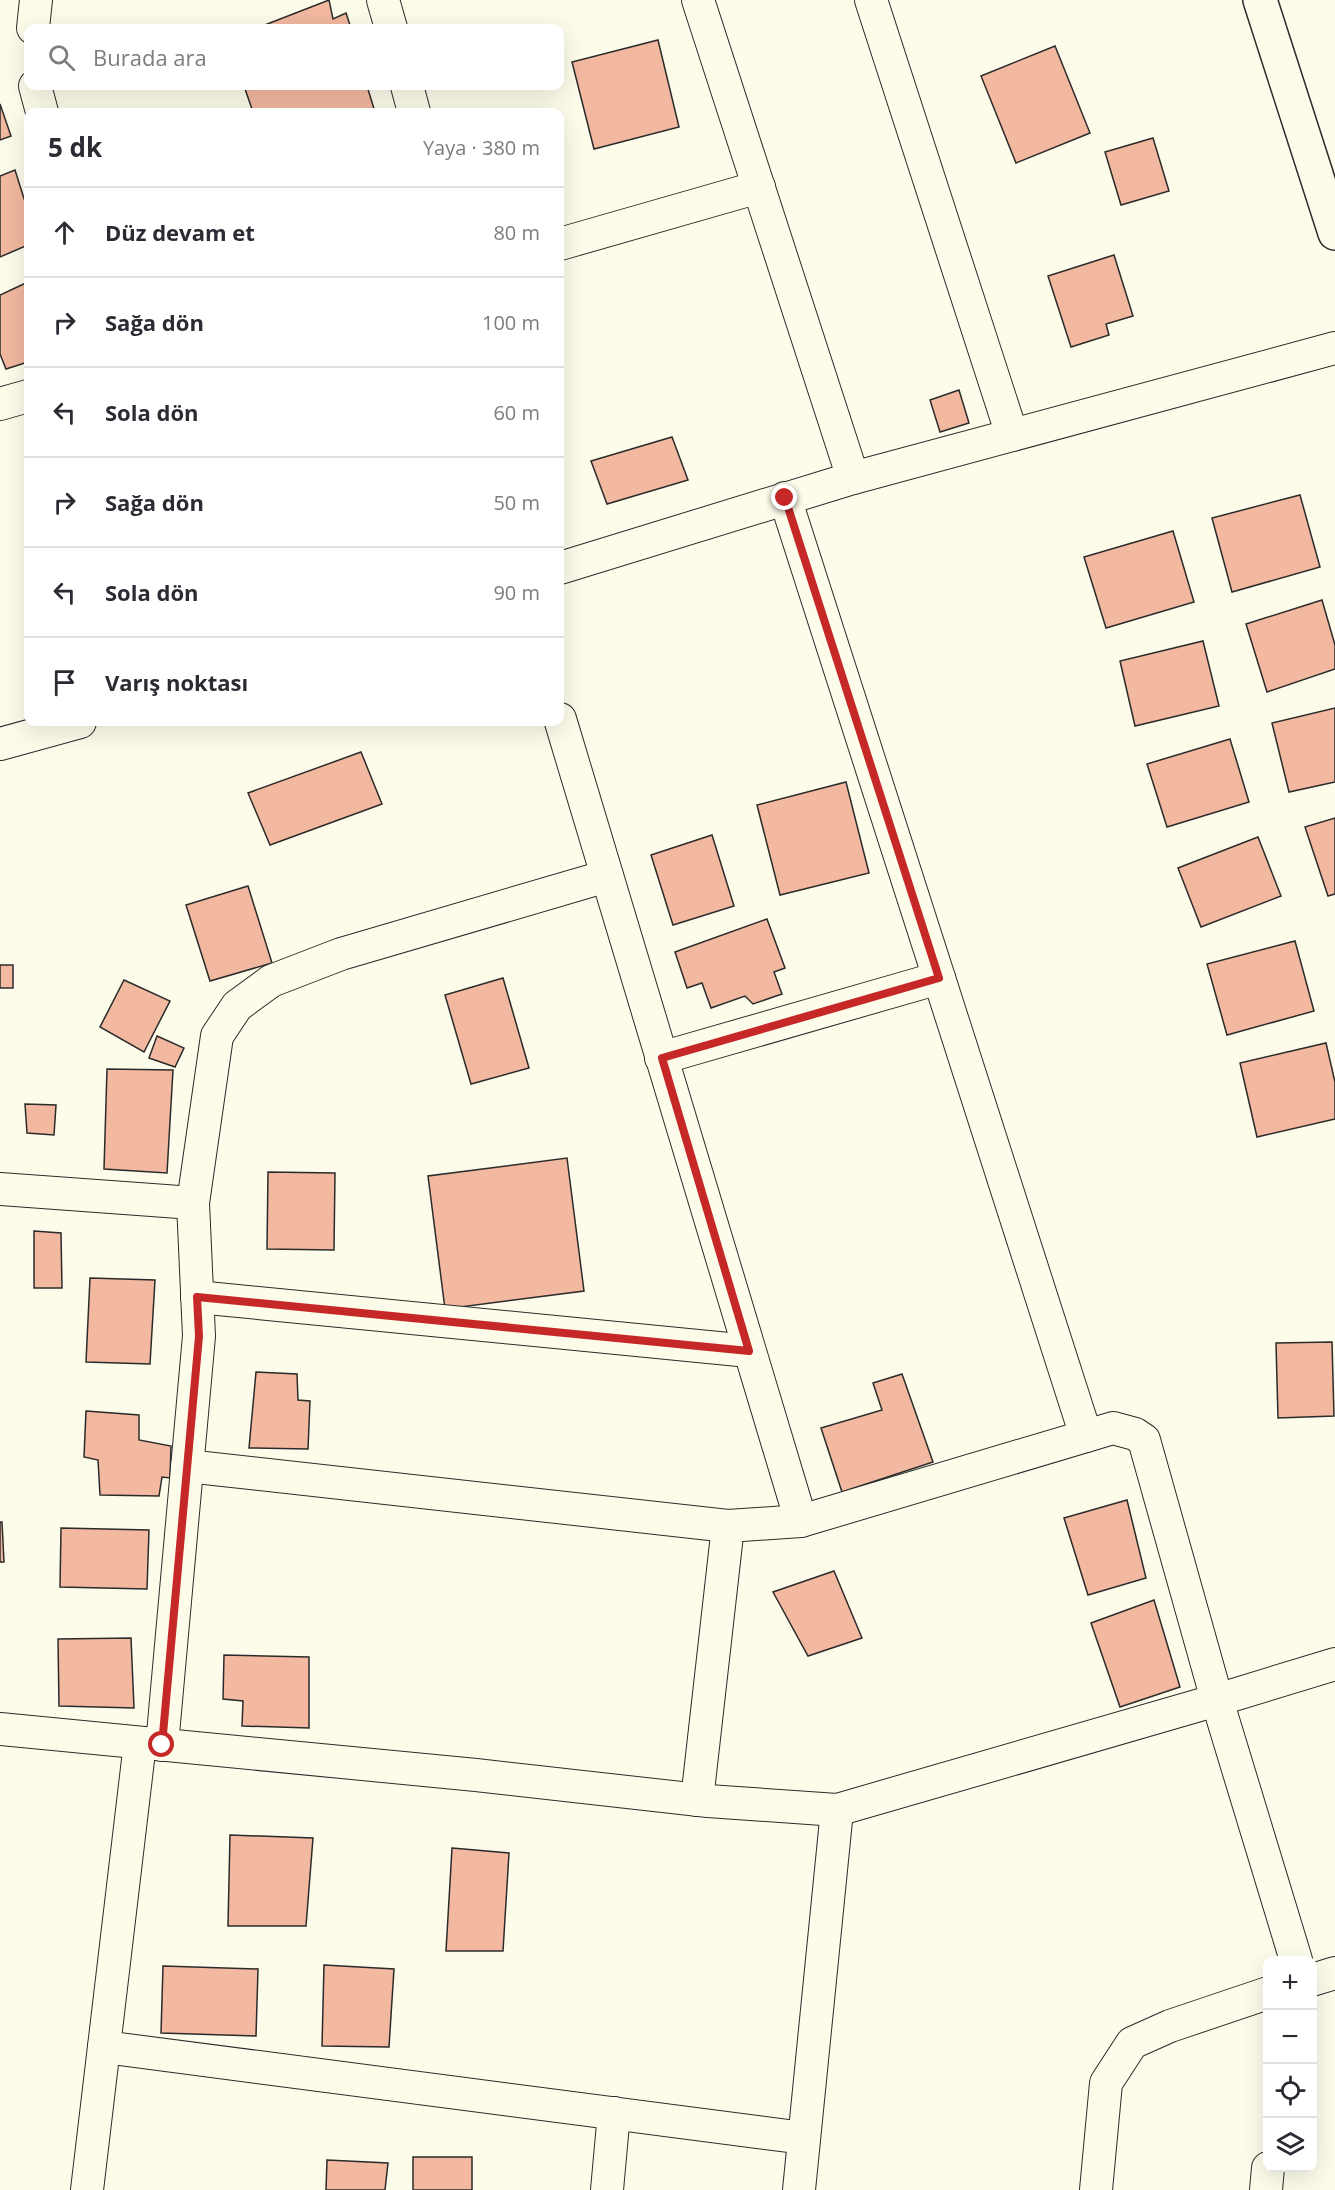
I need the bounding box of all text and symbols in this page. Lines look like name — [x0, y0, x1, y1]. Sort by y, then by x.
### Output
search box — [24, 24, 564, 90]
icon: search — [45, 41, 78, 74]
text: Burada ara — [93, 42, 207, 72]
text: 5 dk — [48, 129, 102, 165]
text: Yaya · 380 m — [423, 134, 540, 161]
icon: ahead — [48, 216, 81, 249]
text: Düz devam et — [105, 217, 255, 247]
text: 80 m — [493, 219, 540, 246]
icon: right — [48, 306, 81, 339]
text: Sağa dön — [105, 307, 204, 337]
text: 100 m — [482, 309, 540, 336]
icon: left — [48, 396, 81, 429]
text: Sola dön — [105, 397, 198, 427]
text: 60 m — [493, 399, 540, 426]
route end — [771, 484, 797, 510]
icon: right — [48, 486, 81, 519]
text: Sağa dön — [105, 487, 204, 517]
text: 50 m — [493, 489, 540, 516]
icon: left — [48, 576, 81, 609]
text: Sola dön — [105, 577, 198, 607]
text: 90 m — [493, 579, 540, 606]
icon: arrive — [48, 666, 81, 699]
text: Varış noktası — [105, 667, 248, 697]
route start — [148, 1731, 174, 1757]
map controls — [1263, 1956, 1317, 2172]
button: + — [1263, 1956, 1317, 2010]
button: − — [1263, 2010, 1317, 2064]
button: locate — [1263, 2064, 1317, 2118]
button: layers — [1263, 2118, 1317, 2172]

